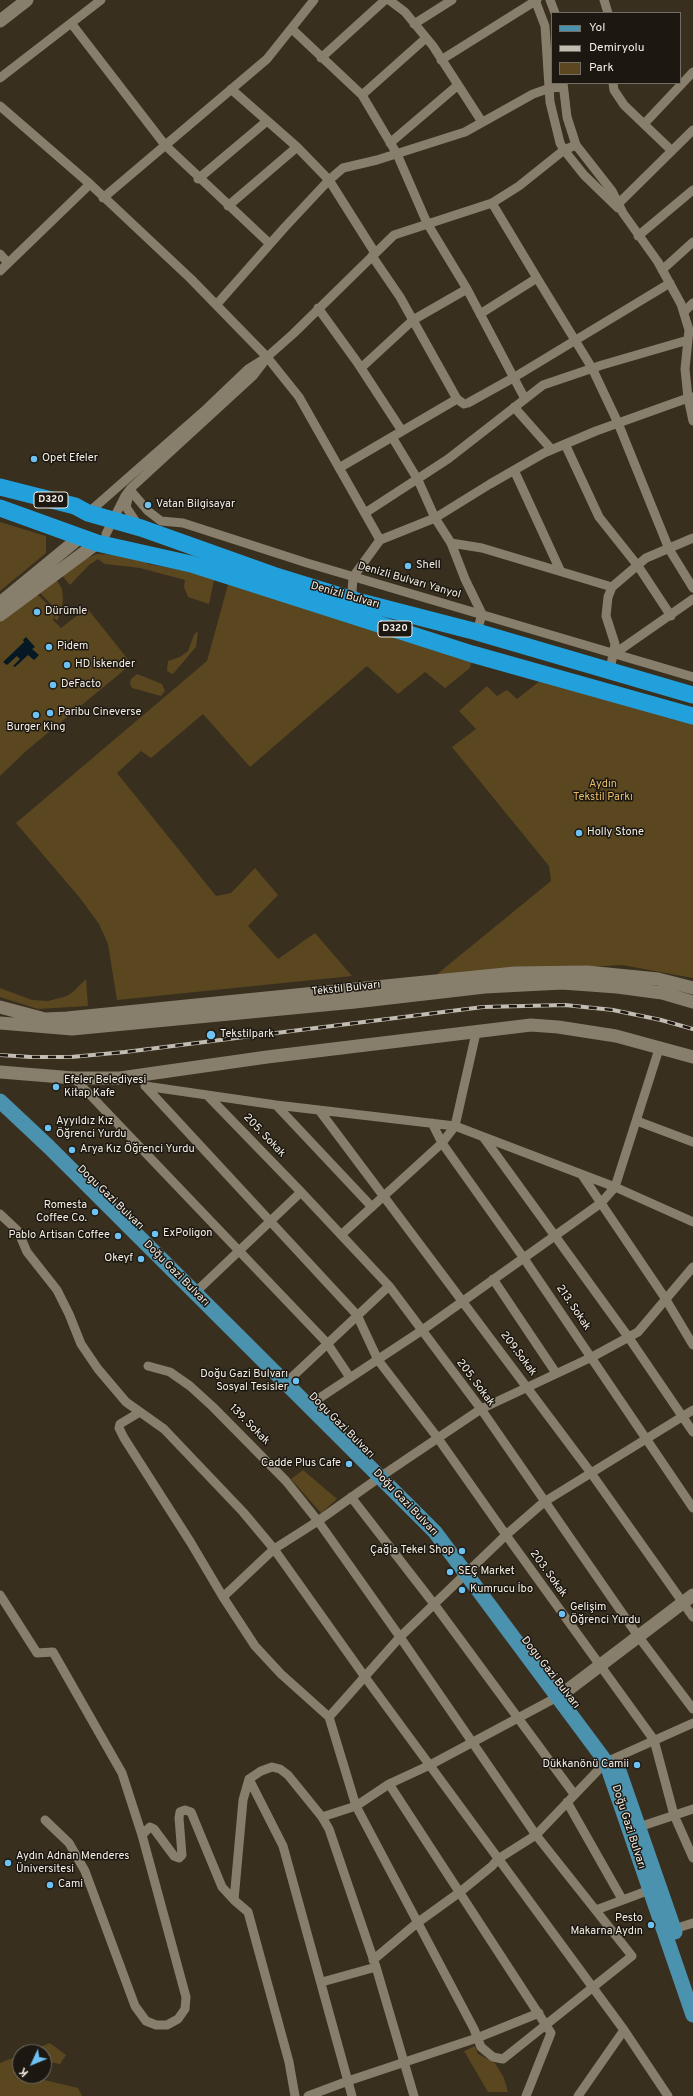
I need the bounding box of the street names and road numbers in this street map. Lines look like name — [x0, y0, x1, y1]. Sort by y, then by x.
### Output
road number: D320 — [34, 492, 68, 508]
street label: Denizli Bulvarı Yanyol — [356, 560, 462, 602]
street label: Denizli Bulvarı — [309, 580, 381, 612]
road number: D320 — [378, 621, 412, 637]
street label: Tekstil Bulvarı — [311, 979, 381, 999]
street label: 205. Sokak — [240, 1111, 288, 1161]
street label: Dogu Gazi Bulvarı — [74, 1163, 146, 1233]
street label: Doğu Gazi Bulvarı — [140, 1238, 212, 1310]
street label: 213. Sokak — [553, 1283, 593, 1333]
street label: 209.Sokak — [497, 1329, 539, 1379]
street label: 205. Sokak — [453, 1357, 497, 1409]
street label: Dogu Gazi Bulvarı — [305, 1390, 377, 1462]
street label: 139. Sokak — [226, 1402, 272, 1448]
street label: Doğu Gazi Bulvarı — [370, 1467, 440, 1539]
street label: 203. Sokak — [526, 1548, 570, 1600]
street label: Dogu Gazi Bulvarı — [518, 1634, 582, 1712]
street label: Doğu Gazi Bulvarı — [608, 1783, 648, 1871]

